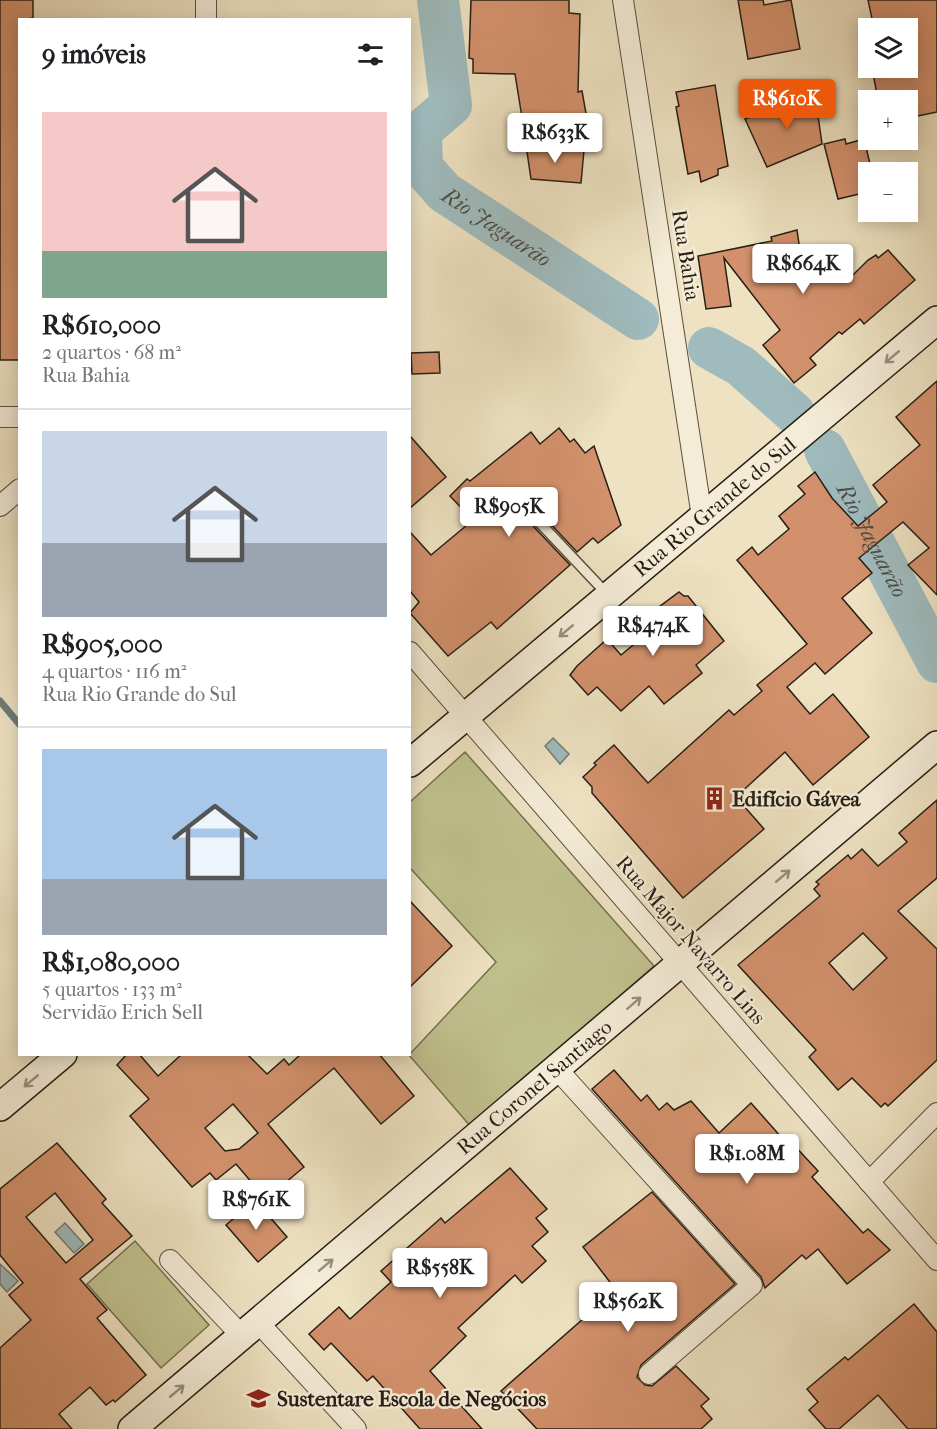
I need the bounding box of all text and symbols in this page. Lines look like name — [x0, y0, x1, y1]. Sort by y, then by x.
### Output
map controls — [858, 18, 918, 222]
button: layers — [858, 18, 918, 78]
icon: filters — [354, 38, 387, 71]
text: 9 imóveis — [42, 39, 146, 70]
pin: R$610K — [738, 79, 836, 130]
text: R$610K — [753, 87, 821, 110]
button: + — [858, 90, 918, 150]
pin: R$633K — [506, 113, 604, 164]
text: R$633K — [521, 121, 589, 144]
icon: home — [161, 151, 269, 259]
button: − — [858, 162, 918, 222]
water label: Rio Jaguarão — [435, 181, 556, 273]
street label: Rua Bahia — [667, 208, 705, 303]
pin: R$664K — [754, 244, 852, 295]
text: R$664K — [766, 252, 840, 275]
text: R$610,000 — [42, 310, 161, 341]
text: 2 quartos · 68 m² — [42, 341, 181, 364]
one-way arrow — [885, 350, 900, 364]
text: Rua Bahia — [42, 364, 130, 387]
street label: Rua Rio Grande do Sul — [629, 432, 801, 582]
icon: home — [161, 470, 269, 578]
water label: Rio Jaguarão — [830, 477, 913, 602]
pin: R$905K — [460, 487, 558, 538]
text: R$905K — [474, 495, 544, 518]
pin: R$474K — [604, 606, 702, 657]
text: R$474K — [617, 614, 689, 637]
one-way arrow — [558, 625, 574, 638]
text: R$905,000 — [42, 629, 163, 660]
text: 4 quartos · 116 m² — [42, 660, 187, 683]
text: Rua Rio Grande do Sul — [42, 683, 237, 706]
building icon: Edifício Gávea — [701, 786, 727, 812]
place label: Edifício Gávea — [732, 787, 862, 811]
icon: home — [161, 788, 269, 896]
street label: Rua Major Navarro Lins — [611, 851, 771, 1029]
one-way arrow — [775, 869, 790, 883]
text: R$1,080,000 — [42, 947, 180, 978]
text: 5 quartos · 133 m² — [42, 978, 182, 1001]
one-way arrow — [626, 996, 642, 1009]
text: Servidão Erich Sell — [42, 1001, 203, 1024]
street label: Rua Coronel Santiago — [452, 1015, 617, 1160]
one-way arrow — [24, 1074, 40, 1087]
pin: R$1.08M — [692, 1134, 802, 1185]
text: R$1.08M — [709, 1142, 785, 1165]
pin: R$761K — [207, 1180, 305, 1231]
text: R$761K — [222, 1188, 290, 1211]
pin: R$558K — [391, 1248, 489, 1299]
text: R$558K — [406, 1256, 474, 1279]
one-way arrow — [318, 1258, 333, 1272]
pin: R$562K — [579, 1282, 677, 1333]
text: R$562K — [593, 1290, 663, 1313]
one-way arrow — [169, 1384, 184, 1398]
school or university icon: Sustentare Escola de Negócios — [246, 1386, 272, 1412]
place label: Sustentare Escola de Negócios — [277, 1387, 547, 1411]

